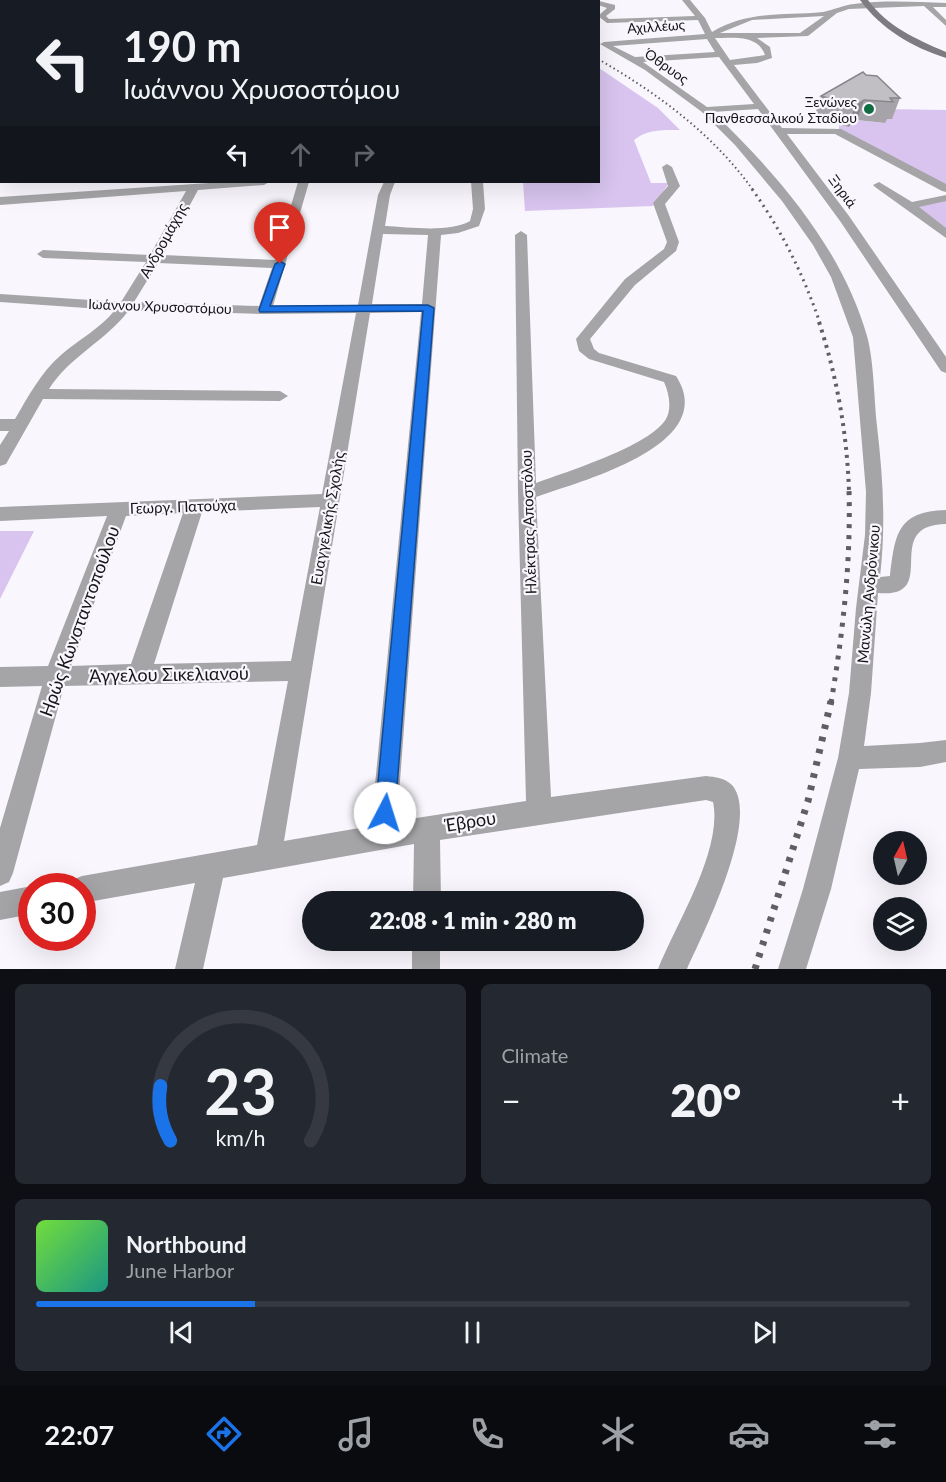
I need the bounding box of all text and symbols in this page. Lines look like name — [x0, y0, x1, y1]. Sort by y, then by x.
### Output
street label: Αχιλλέως — [626, 15, 686, 37]
text: 190 m — [123, 21, 241, 71]
icon: left — [24, 24, 102, 102]
street label: Όθρυος — [641, 44, 693, 87]
text: Ιωάννου Χρυσοστόμου — [123, 72, 400, 105]
place label: Ξενώνες Πανθεσσαλικού Σταδίου — [705, 93, 857, 126]
marker: Ξενώνες Πανθεσσαλικού Σταδίου — [862, 102, 876, 116]
icon: left — [221, 138, 254, 171]
icon: ahead — [284, 138, 317, 171]
icon: right — [347, 138, 380, 171]
street label: Ξηριά — [825, 171, 861, 211]
street label: Ανδρομάχης — [135, 199, 191, 281]
pin — [254, 202, 305, 264]
icon: arrive — [263, 211, 296, 244]
street label: Ιωάννου Χρυσοστόμου — [88, 295, 232, 317]
street label: Ευαγγελικής Σχολής — [306, 450, 348, 586]
street label: Ηλέκτρας Αποστόλου — [516, 450, 540, 594]
street label: Γεωργ. Πατούχα — [130, 495, 237, 517]
street label: Ηρώς Κωνσταντοπούλου — [34, 523, 124, 719]
street label: Μανώλη Ανδρόνικου — [853, 524, 883, 664]
street label: Άγγελου Σικελιανού — [89, 662, 249, 686]
position arrow — [353, 781, 417, 845]
street label: Έβρου — [443, 806, 497, 836]
north arrow — [873, 831, 927, 885]
map controls — [873, 831, 927, 951]
speed limit sign: 30 — [18, 873, 96, 951]
button: layers — [873, 897, 927, 951]
text: 22:08 · 1 min · 280 m — [370, 907, 576, 934]
text: Climate — [502, 1043, 568, 1067]
text: 23 — [204, 1053, 276, 1128]
text: 20° — [670, 1073, 741, 1127]
text: − — [502, 1080, 521, 1120]
text: + — [891, 1080, 910, 1120]
text: km/h — [215, 1125, 265, 1151]
text: Northbound — [126, 1231, 246, 1258]
text: June Harbor — [126, 1258, 234, 1282]
icon: previous — [165, 1316, 198, 1349]
icon: pause — [456, 1316, 489, 1349]
icon: next — [748, 1316, 781, 1349]
icon: directions — [203, 1413, 245, 1455]
icon: music — [335, 1413, 377, 1455]
icon: phone — [466, 1413, 508, 1455]
icon: climate — [597, 1413, 639, 1455]
icon: car — [728, 1413, 770, 1455]
icon: filters — [859, 1413, 901, 1455]
text: 22:07 — [45, 1418, 114, 1451]

